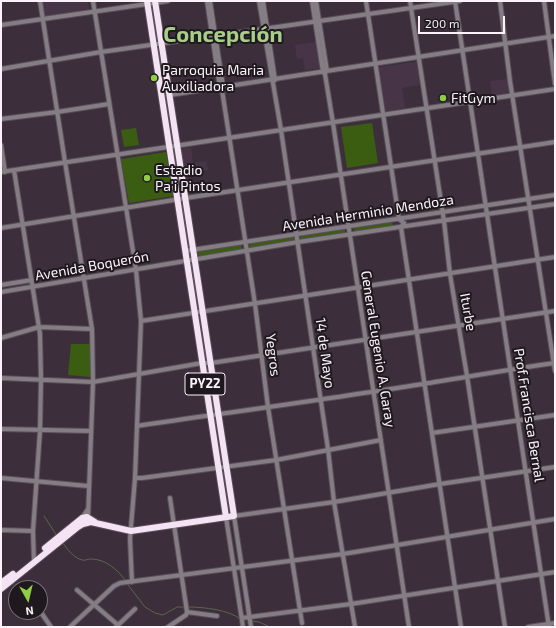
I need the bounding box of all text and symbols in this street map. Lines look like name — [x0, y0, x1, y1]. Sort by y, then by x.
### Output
scale bar — [420, 8, 507, 34]
text: 200 m — [425, 16, 459, 30]
district label: Concepción — [163, 22, 283, 48]
place label: Parroquia Maria Auxiliadora — [162, 62, 264, 94]
marker: Parroquia Maria Auxiliadora — [149, 73, 159, 83]
place label: FitGym — [451, 90, 496, 106]
marker: FitGym — [438, 93, 448, 103]
place label: Estadio Pa'i Pintos — [155, 162, 221, 194]
marker: Estadio Pa'i Pintos — [142, 173, 152, 183]
street label: Avenida Herminio Mendoza — [281, 191, 455, 235]
street label: Avenida Boquerón — [34, 248, 150, 284]
street label: General Eugenio A. Garay — [357, 269, 399, 429]
street label: Iturbe — [456, 292, 480, 332]
street label: 14 de Mayo — [312, 317, 338, 389]
street label: Yegros — [262, 333, 284, 377]
street label: Prof.Francisca Bernal — [510, 347, 548, 483]
road number: PY22 — [185, 373, 225, 395]
north arrow — [8, 580, 48, 620]
text: N — [25, 604, 34, 618]

